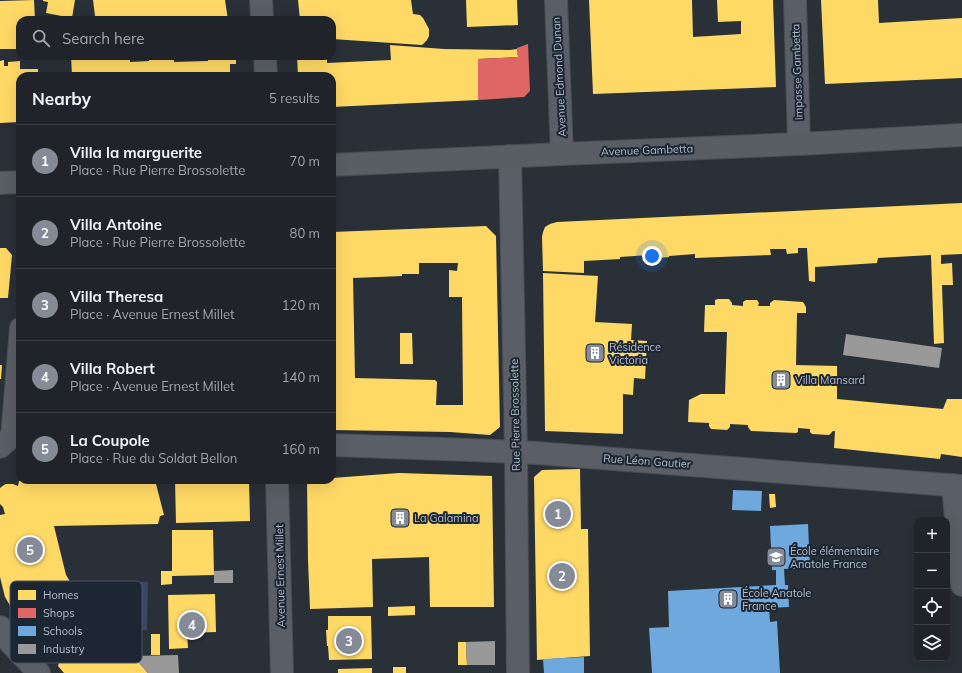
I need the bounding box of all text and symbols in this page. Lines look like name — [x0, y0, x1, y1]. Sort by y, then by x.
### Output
search box — [16, 16, 336, 60]
street label: Avenue Edmond Dunan — [549, 17, 569, 137]
street label: Impasse Gambetta — [788, 24, 806, 120]
icon: search — [30, 27, 52, 49]
text: Search here — [62, 29, 144, 48]
text: Nearby — [32, 88, 91, 109]
text: 5 results — [269, 90, 320, 106]
street label: Avenue Gambetta — [601, 141, 693, 159]
text: Villa la marguerite — [70, 143, 202, 162]
text: 1 — [41, 153, 49, 169]
text: 70 m — [290, 153, 320, 169]
text: Place · Rue Pierre Brossolette — [70, 162, 245, 178]
text: Villa Antoine — [70, 215, 162, 234]
text: 2 — [41, 225, 49, 241]
text: 80 m — [290, 225, 320, 241]
text: Place · Rue Pierre Brossolette — [70, 234, 245, 250]
your location — [642, 246, 662, 266]
text: Villa Theresa — [70, 287, 163, 306]
text: 3 — [41, 297, 49, 313]
text: 120 m — [282, 297, 320, 313]
text: Place · Avenue Ernest Millet — [70, 306, 235, 322]
place label: Résidence Victoria — [609, 340, 661, 367]
building icon: Résidence Victoria — [584, 342, 606, 364]
text: Villa Robert — [70, 359, 155, 378]
street label: Rue Pierre Brossolette — [507, 359, 523, 471]
text: 4 — [41, 369, 49, 385]
text: 140 m — [282, 369, 320, 385]
building icon: Villa Mansard — [770, 369, 792, 391]
place label: Villa Mansard — [795, 373, 865, 387]
text: Place · Avenue Ernest Millet — [70, 378, 235, 394]
text: La Coupole — [70, 431, 150, 450]
text: 5 — [41, 441, 49, 457]
text: 160 m — [282, 441, 320, 457]
text: Place · Rue du Soldat Bellon — [70, 450, 237, 466]
street label: Rue Léon Gautier — [603, 451, 691, 471]
pin: 1 — [545, 499, 571, 529]
building icon: La Galamina — [389, 507, 411, 529]
place label: La Galamina — [414, 511, 479, 525]
map controls — [914, 517, 950, 661]
button: + — [914, 517, 950, 553]
street label: Avenue Ernest Millet — [272, 524, 288, 628]
pin: 5 — [17, 535, 43, 565]
place label: École élémentaire Anatole France — [790, 544, 879, 571]
school or university icon: École élémentaire Anatole France — [765, 546, 787, 568]
button: − — [914, 553, 950, 589]
pin: 2 — [549, 561, 575, 591]
legend — [10, 581, 142, 663]
place label: École Anatole France — [742, 586, 811, 613]
text: Homes — [43, 588, 79, 602]
building icon: École Anatole France — [717, 588, 739, 610]
button: locate — [914, 589, 950, 625]
text: Shops — [43, 606, 75, 620]
pin: 4 — [179, 610, 205, 640]
text: Schools — [43, 624, 82, 638]
button: layers — [914, 625, 950, 661]
pin: 3 — [336, 626, 362, 656]
text: Industry — [43, 642, 85, 656]

